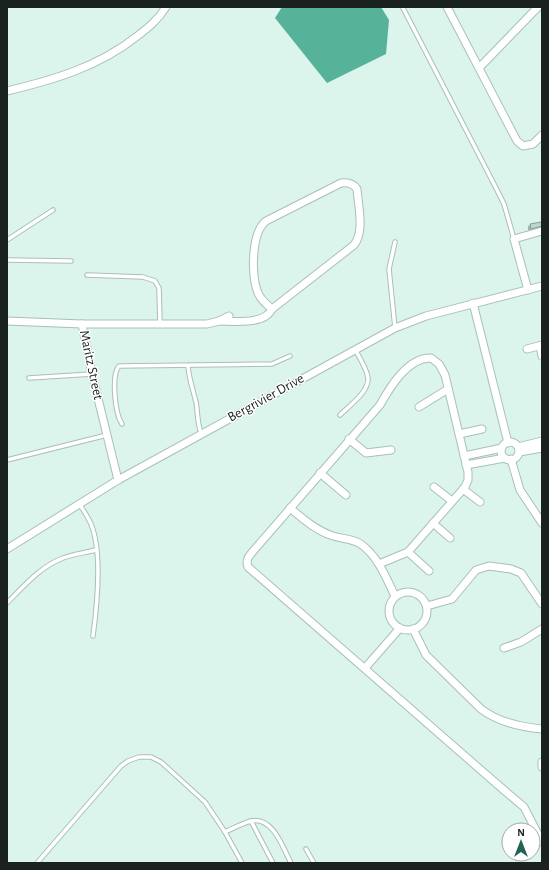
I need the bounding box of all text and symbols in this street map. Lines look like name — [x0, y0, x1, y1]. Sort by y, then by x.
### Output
street label: Maritz Street — [77, 329, 105, 402]
street label: Bergrivier Drive — [226, 371, 306, 425]
north arrow — [501, 822, 541, 862]
text: N — [517, 827, 525, 838]

